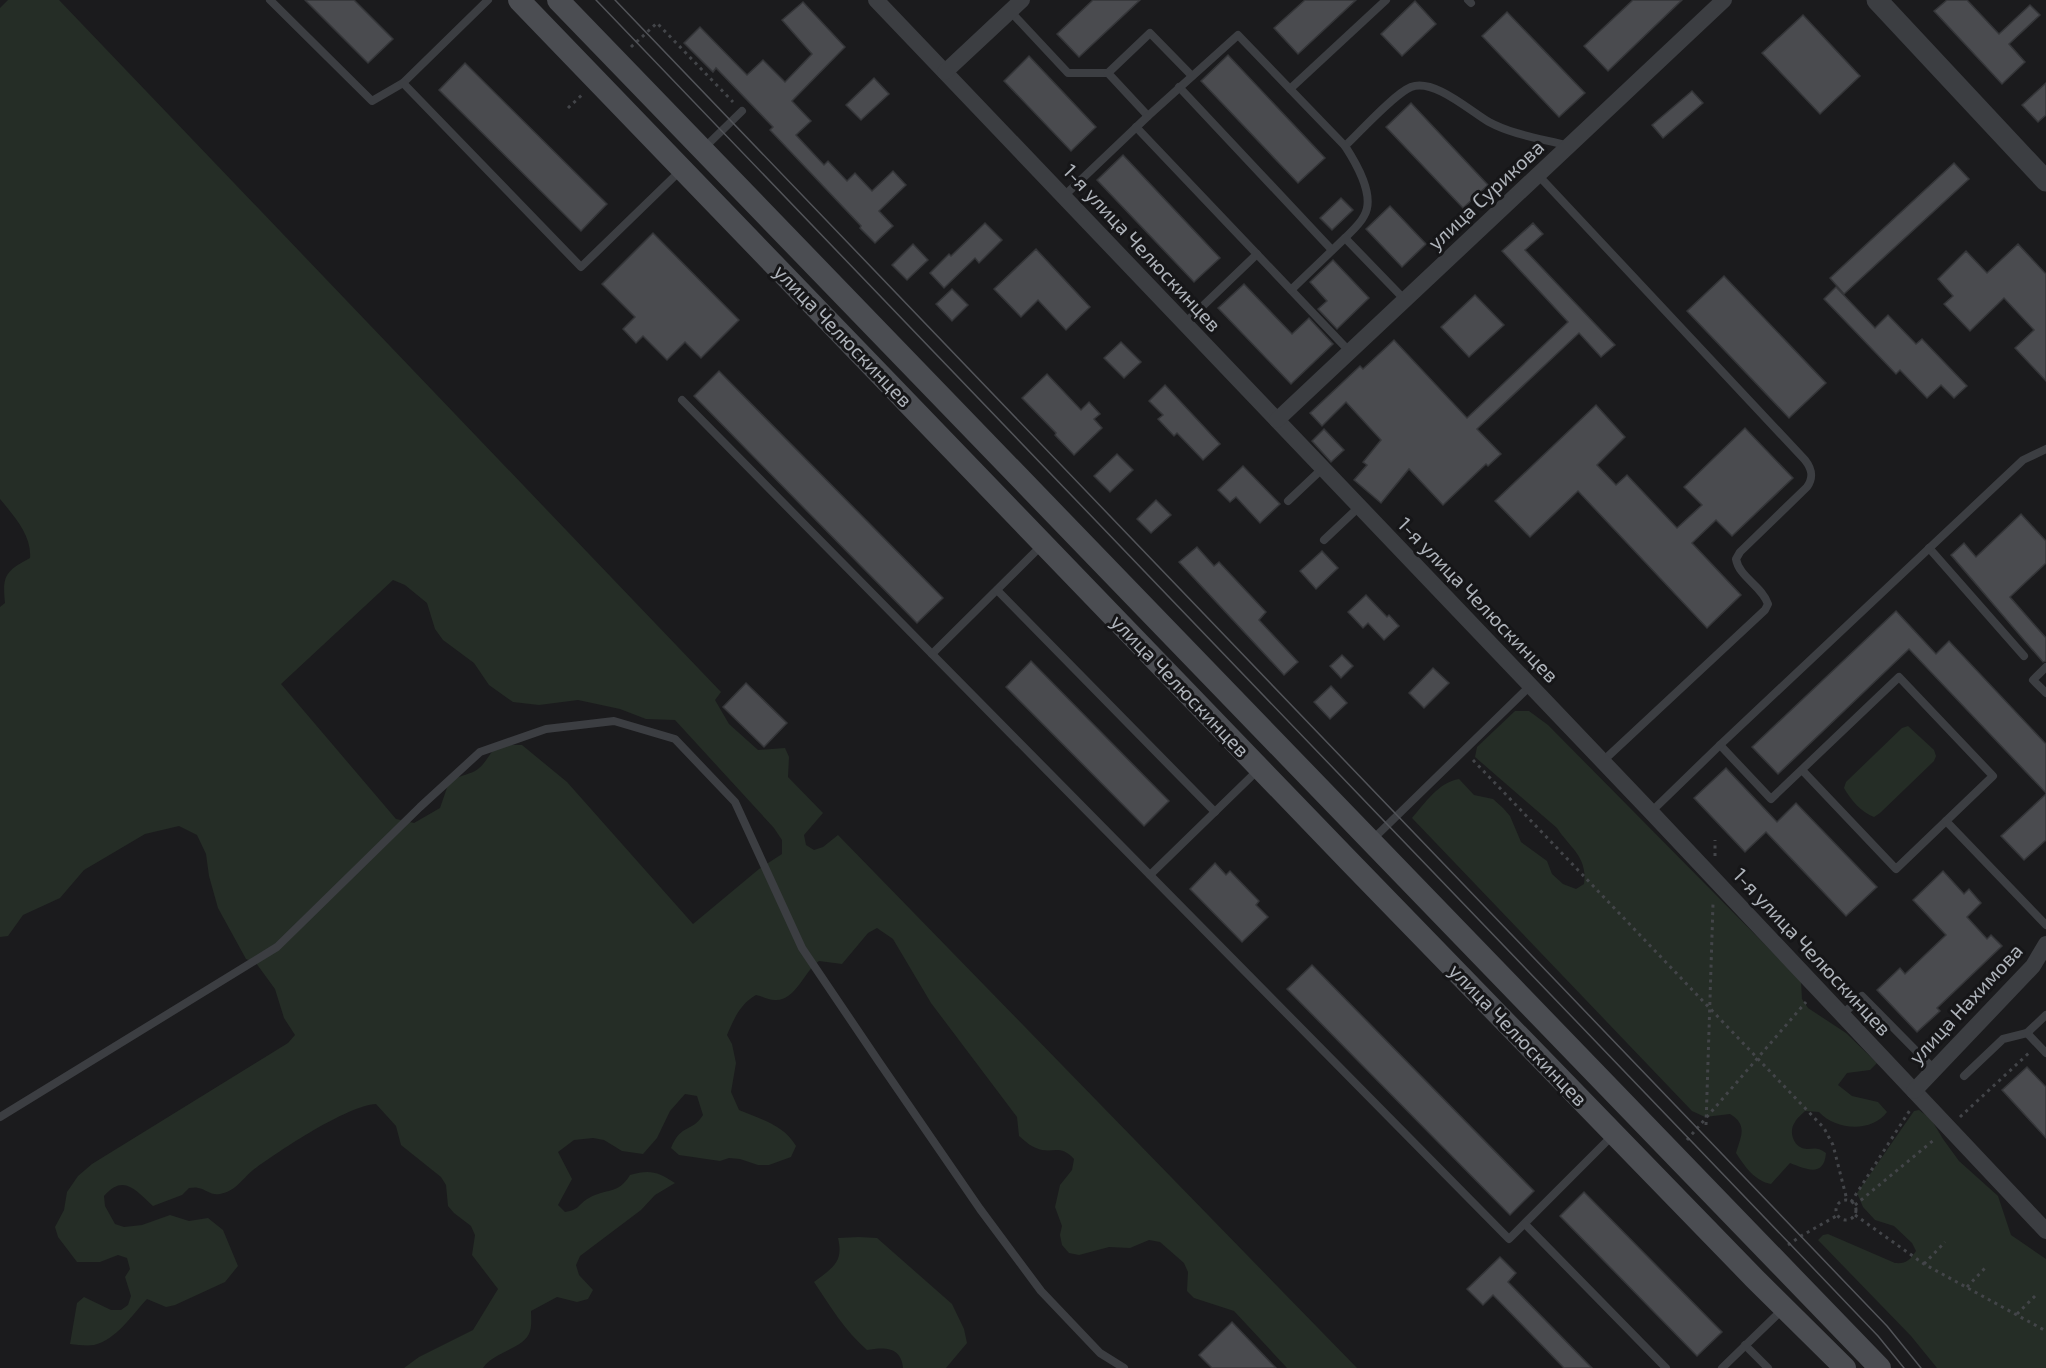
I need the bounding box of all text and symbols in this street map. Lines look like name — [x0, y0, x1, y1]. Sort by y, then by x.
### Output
street label: улица Сурикова — [1422, 134, 1549, 255]
street label: 1-я улица Челюскинцев — [1058, 158, 1227, 337]
street label: улица Челюскинцев — [769, 259, 918, 412]
street label: 1-я улица Челюскинцев — [1393, 512, 1564, 688]
street label: улица Челюскинцев — [1106, 609, 1255, 762]
street label: 1-я улица Челюскинцев — [1728, 862, 1897, 1041]
street label: улица Нахимова — [1903, 938, 2028, 1069]
street label: улица Челюскинцев — [1444, 958, 1593, 1111]

